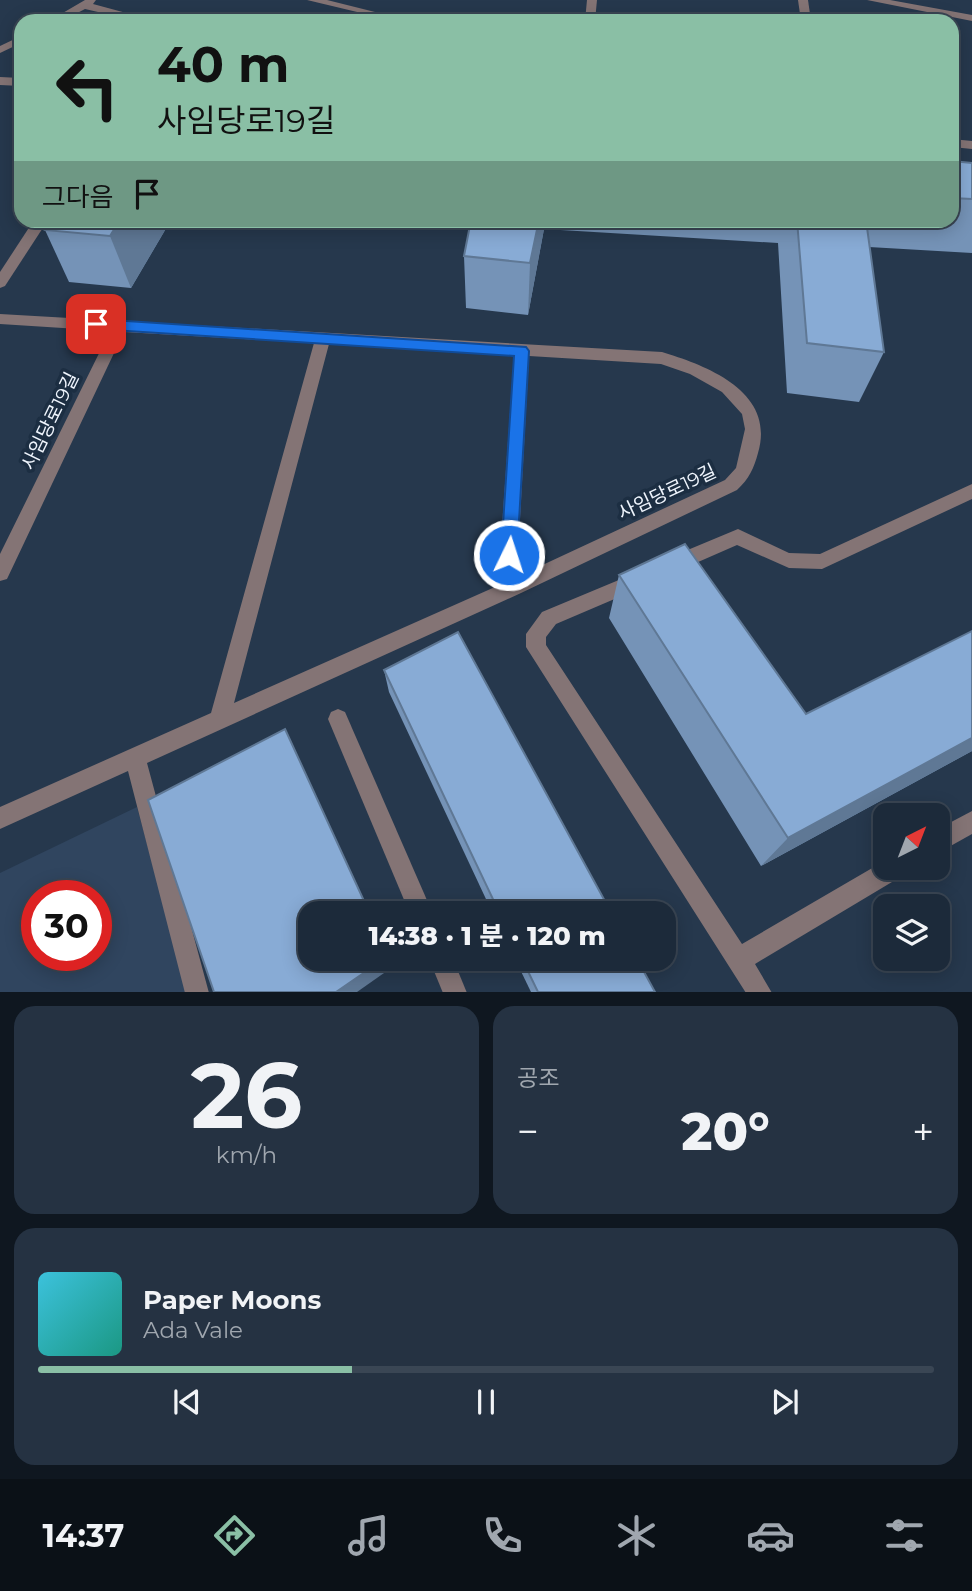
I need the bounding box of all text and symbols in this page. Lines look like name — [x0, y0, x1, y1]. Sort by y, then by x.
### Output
text: 40 m — [157, 35, 289, 94]
icon: left — [42, 42, 133, 133]
text: 사임당로19길 — [157, 101, 335, 140]
icon: arrive — [128, 175, 166, 213]
text: 그다음 — [42, 181, 114, 213]
pin — [66, 294, 126, 354]
icon: arrive — [77, 305, 115, 343]
street label: 사임당로19길 — [16, 368, 84, 474]
street label: 사임당로19길 — [614, 459, 720, 525]
position arrow — [472, 518, 546, 592]
north arrow — [873, 803, 950, 880]
map controls — [873, 803, 950, 971]
speed limit sign: 30 — [21, 880, 112, 971]
button: layers — [873, 894, 950, 971]
text: 14:38 · 1 분 · 120 m — [368, 920, 606, 952]
text: 26 — [191, 1040, 302, 1151]
text: 공조 — [517, 1064, 559, 1092]
text: 20° — [681, 1100, 770, 1163]
text: − — [517, 1108, 539, 1155]
text: + — [912, 1108, 934, 1155]
text: km/h — [216, 1141, 277, 1169]
text: Paper Moons — [143, 1284, 321, 1316]
text: Ada Vale — [143, 1316, 243, 1344]
icon: previous — [168, 1383, 206, 1421]
icon: pause — [467, 1383, 505, 1421]
icon: next — [766, 1383, 804, 1421]
icon: directions — [210, 1511, 259, 1560]
icon: music — [344, 1511, 393, 1560]
icon: phone — [478, 1511, 527, 1560]
icon: climate — [612, 1511, 661, 1560]
icon: car — [746, 1511, 795, 1560]
icon: filters — [880, 1511, 929, 1560]
text: 14:37 — [43, 1516, 124, 1555]

